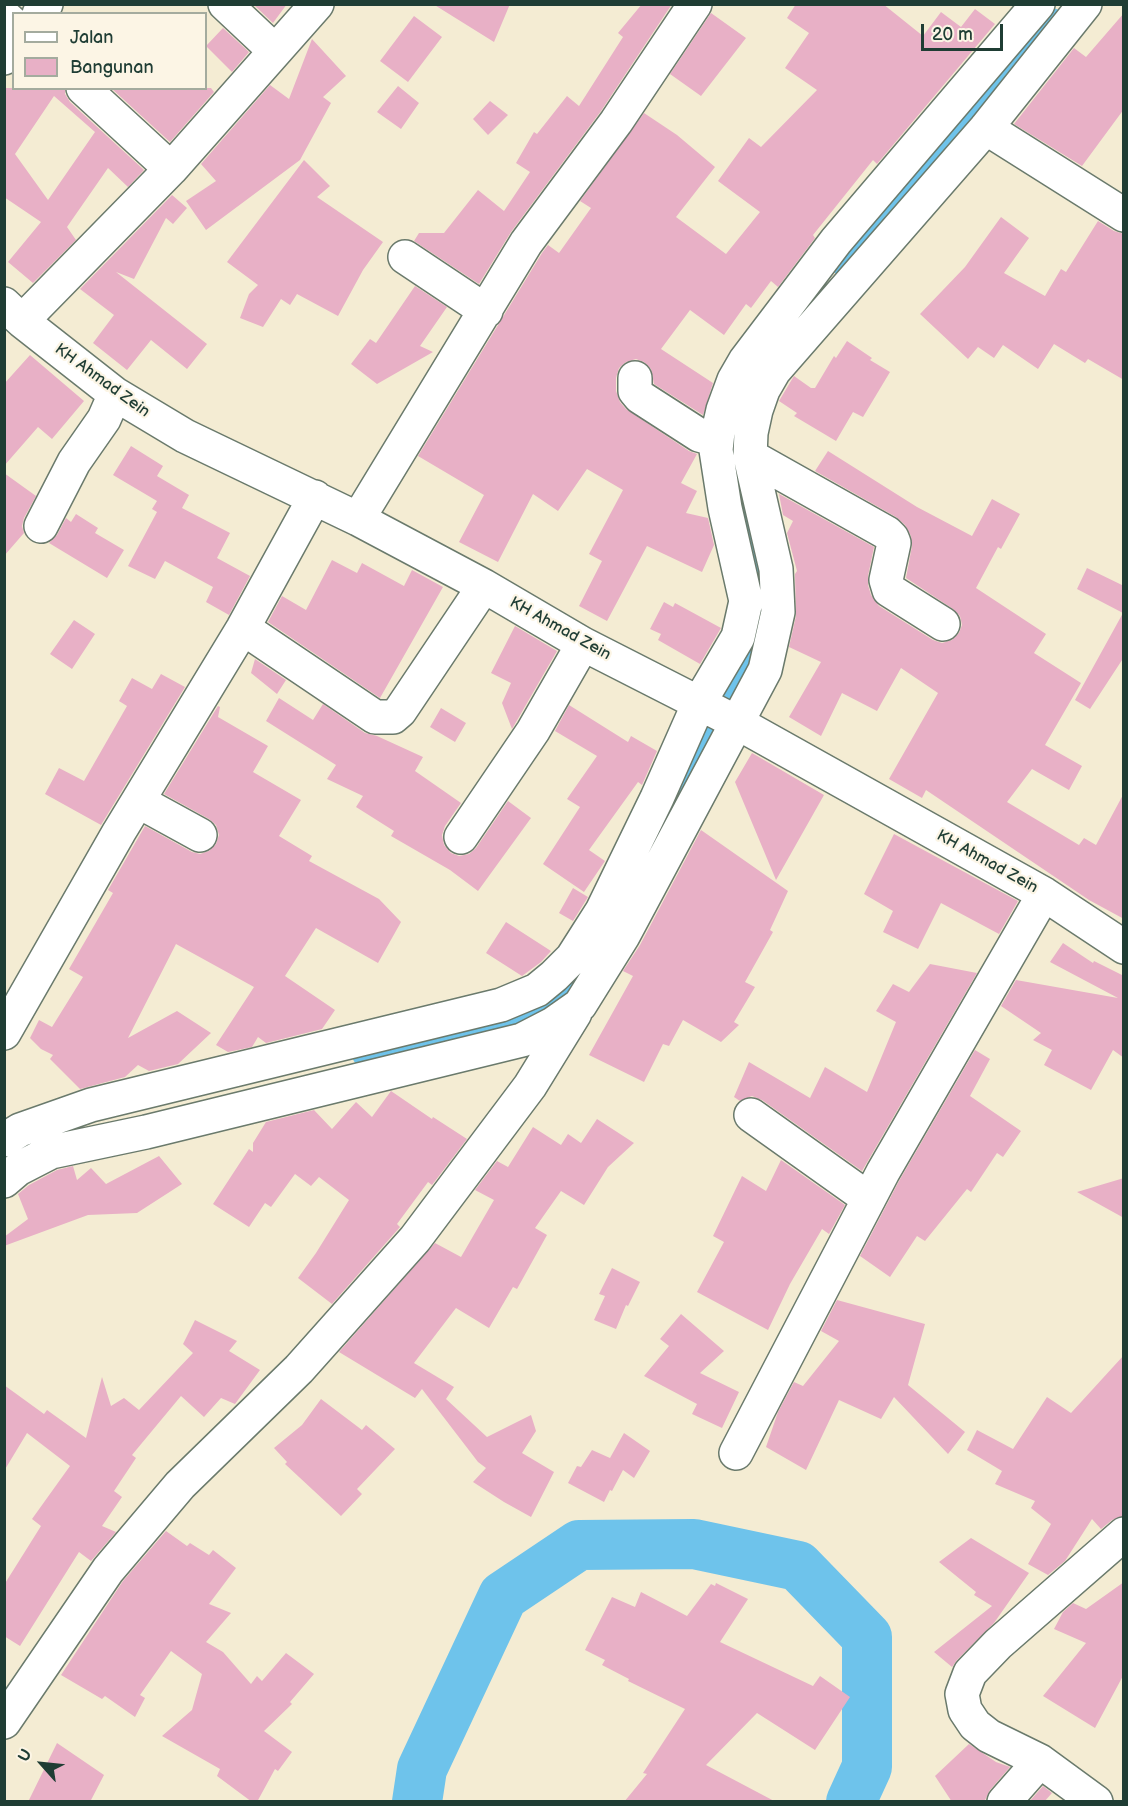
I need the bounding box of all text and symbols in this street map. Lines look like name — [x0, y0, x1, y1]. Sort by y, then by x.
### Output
legend — [12, 12, 207, 90]
scale bar — [924, 12, 1006, 50]
text: 20 m — [932, 24, 973, 45]
text: Jalan — [70, 27, 113, 48]
text: Bangunan — [70, 57, 154, 78]
street label: KH Ahmad Zein — [51, 340, 153, 422]
street label: KH Ahmad Zein — [506, 593, 614, 665]
street label: KH Ahmad Zein — [933, 826, 1041, 898]
north arrow — [12, 1734, 72, 1794]
text: U — [14, 1746, 37, 1765]

